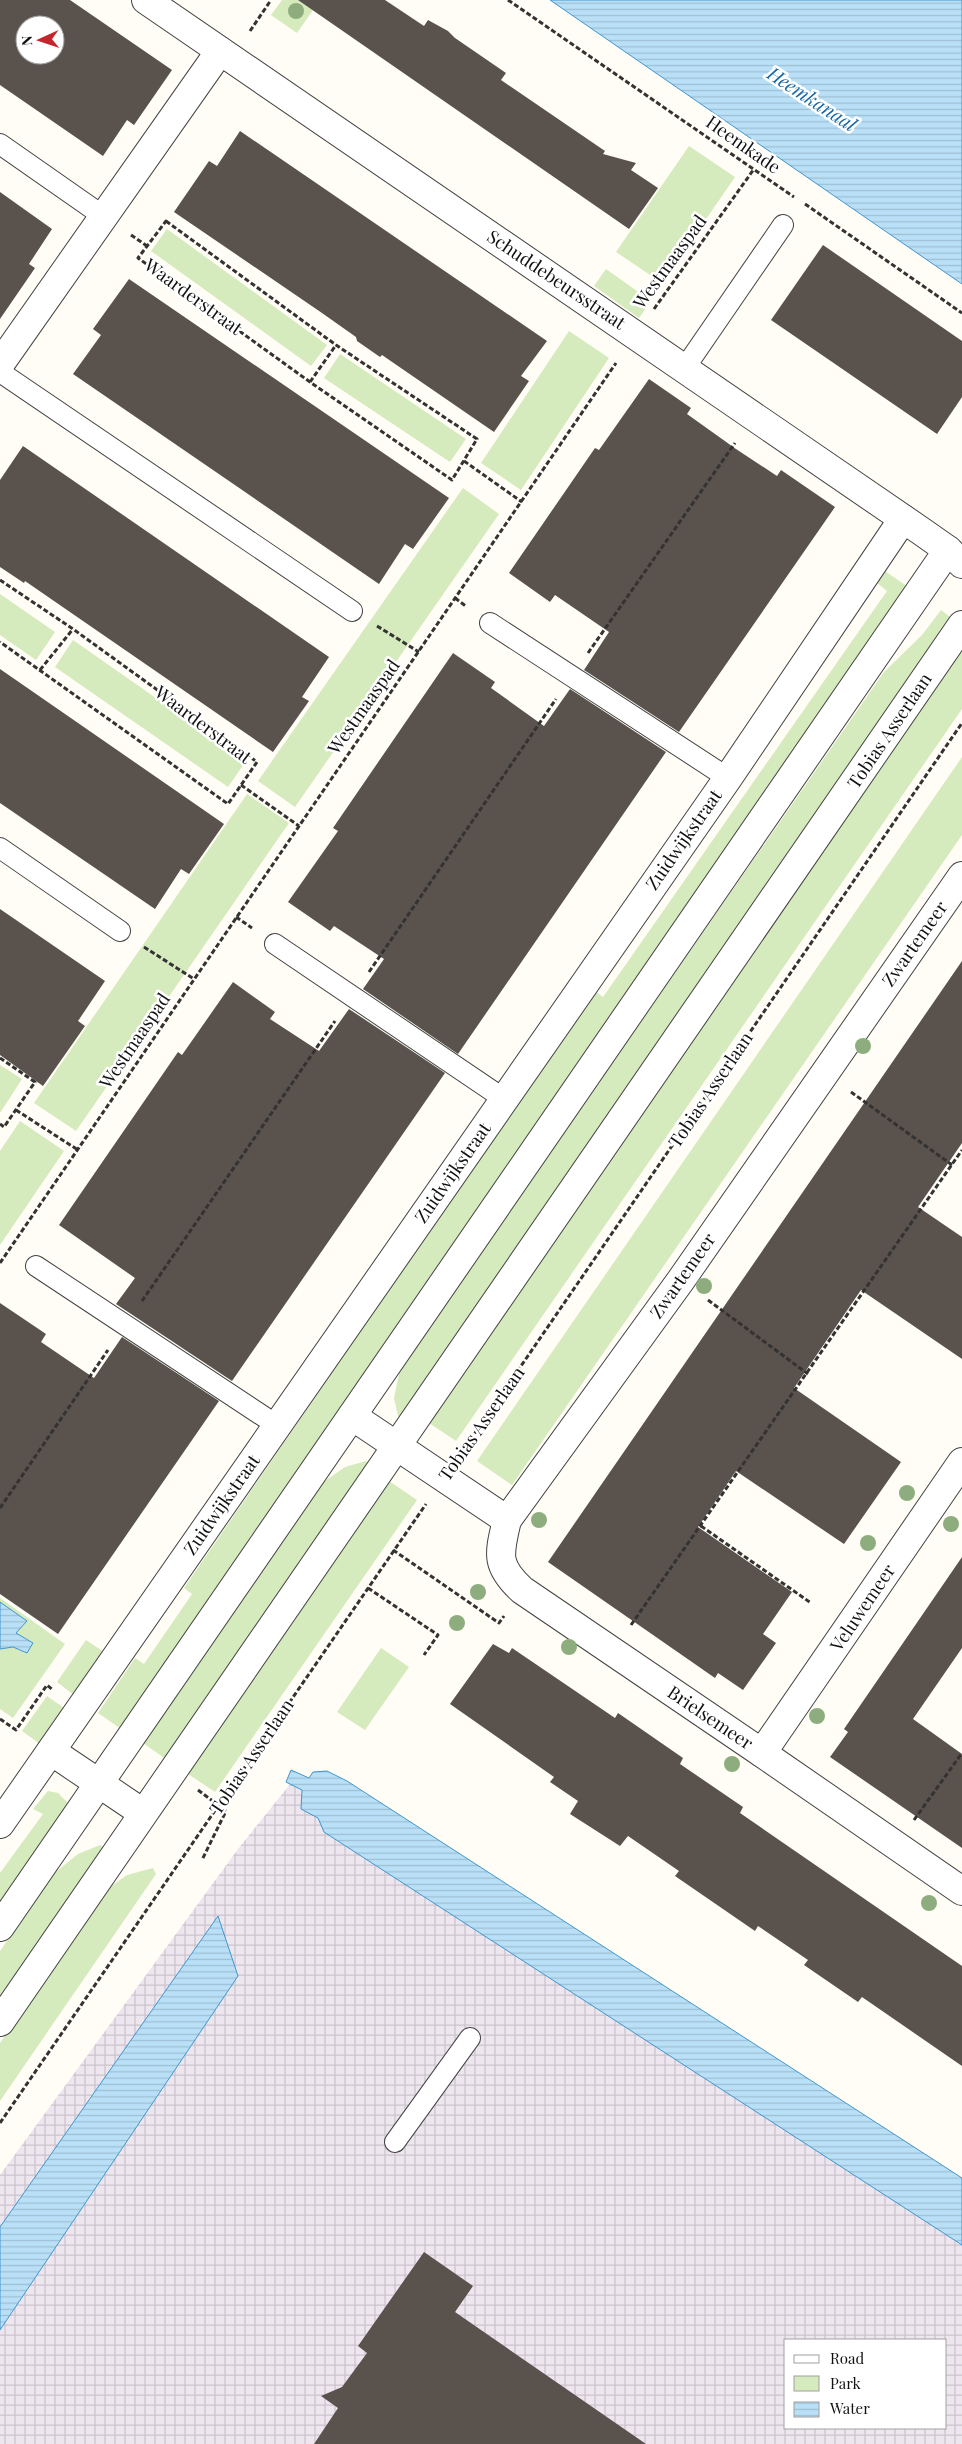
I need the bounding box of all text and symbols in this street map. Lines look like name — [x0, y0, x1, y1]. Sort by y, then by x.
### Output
north arrow — [15, 15, 65, 65]
text: N — [17, 35, 36, 46]
water label: Heemkanaal — [762, 59, 863, 137]
street label: Heemkade — [702, 110, 786, 179]
street label: Westmaaspad — [626, 209, 712, 314]
street label: Schuddebeursstraat — [483, 224, 631, 335]
street label: Waarderstraat — [139, 252, 248, 340]
street label: Westmaaspad — [321, 654, 405, 759]
street label: Tobias Asserlaan — [842, 668, 937, 793]
street label: Waarderstraat — [150, 679, 257, 769]
street label: Zuidwijkstraat — [640, 784, 727, 894]
street label: Zwartemeer — [876, 896, 952, 991]
street label: Westmaaspad — [93, 988, 175, 1094]
street label: Tobias Asserlaan — [663, 1027, 758, 1152]
street label: Zuidwijkstraat — [409, 1117, 496, 1227]
street label: Zwartemeer — [644, 1228, 720, 1323]
street label: Tobias Asserlaan — [433, 1361, 530, 1485]
street label: Zuidwijkstraat — [178, 1449, 265, 1559]
street label: Veluwemeer — [824, 1559, 900, 1656]
street label: Brielsemeer — [663, 1680, 758, 1755]
street label: Tobias Asserlaan — [204, 1694, 299, 1819]
legend — [784, 2339, 947, 2429]
text: Road — [830, 2348, 864, 2368]
text: Park — [830, 2373, 862, 2393]
text: Water — [829, 2398, 870, 2418]

